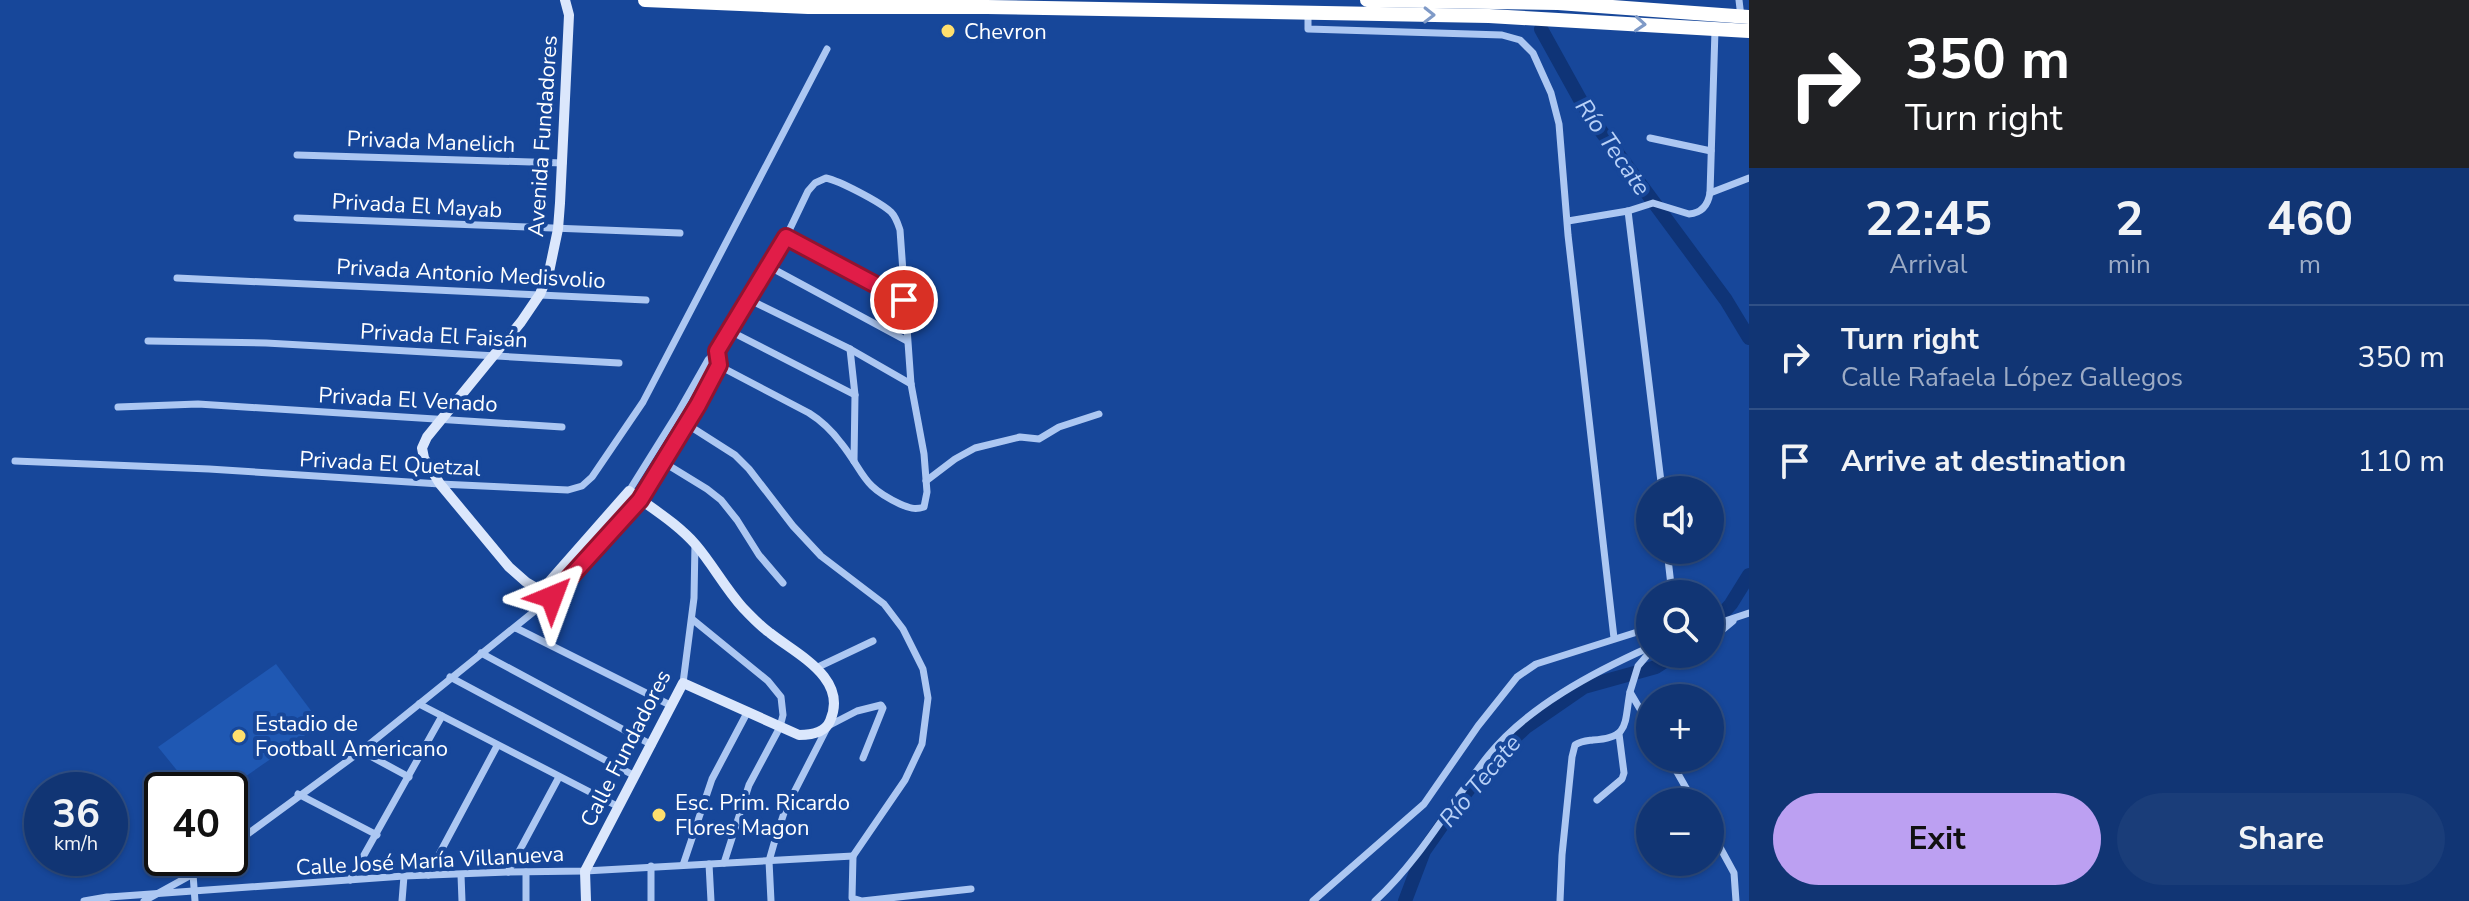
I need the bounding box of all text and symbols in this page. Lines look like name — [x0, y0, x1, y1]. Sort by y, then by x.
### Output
one-way arrow — [1423, 6, 1436, 24]
one-way arrow — [1634, 15, 1647, 32]
place label: Chevron — [964, 17, 1047, 47]
text: 350 m — [1905, 21, 2070, 98]
marker: Chevron — [939, 22, 957, 40]
icon: right — [1773, 32, 1877, 136]
street label: Avenida Fundadores — [521, 34, 565, 238]
water label: Río Tecate — [1568, 92, 1658, 202]
text: Turn right — [1905, 94, 2062, 143]
street label: Privada Manelich — [346, 124, 516, 160]
text: 22:45 — [1865, 186, 1992, 252]
text: 2 — [2115, 186, 2144, 252]
text: 460 — [2267, 186, 2353, 252]
street label: Privada El Mayab — [331, 187, 503, 225]
text: Arrival — [1889, 247, 1968, 282]
text: min — [2108, 247, 2151, 282]
text: m — [2299, 247, 2321, 282]
street label: Privada Antonio Medisvolio — [336, 252, 606, 296]
pin — [870, 266, 938, 334]
icon: arrive — [882, 278, 926, 322]
street label: Privada El Faisán — [359, 317, 528, 355]
text: Turn right — [1841, 319, 1979, 360]
icon: right — [1773, 335, 1817, 379]
text: 350 m — [2358, 337, 2445, 378]
text: Calle Rafaela López Gallegos — [1841, 360, 2183, 395]
street label: Privada El Venado — [318, 380, 498, 420]
icon: arrive — [1773, 439, 1817, 483]
text: Arrive at destination — [1841, 441, 2126, 482]
text: 110 m — [2358, 441, 2445, 482]
street label: Privada El Quetzal — [299, 444, 482, 484]
map controls — [1636, 476, 1724, 876]
button: sound — [1636, 476, 1724, 564]
position arrow — [510, 555, 594, 639]
button: search — [1636, 580, 1724, 668]
street label: Calle Fundadores — [573, 665, 678, 832]
button: + — [1636, 684, 1724, 772]
place label: Estadio de Football Americano — [255, 709, 448, 764]
marker: Estadio de Football Americano — [230, 727, 248, 745]
water label: Río Tecate — [1432, 728, 1528, 834]
speed limit sign: 40 — [144, 772, 248, 876]
text: 36 — [52, 787, 100, 841]
place label: Esc. Prim. Ricardo Flores Magon — [675, 788, 850, 843]
button: − — [1636, 788, 1724, 876]
button: Exit — [1773, 793, 2101, 885]
button: Share — [2117, 793, 2445, 885]
marker: Esc. Prim. Ricardo Flores Magon — [650, 806, 668, 824]
text: km/h — [54, 830, 98, 857]
street label: Calle José María Villanueva — [295, 839, 565, 883]

